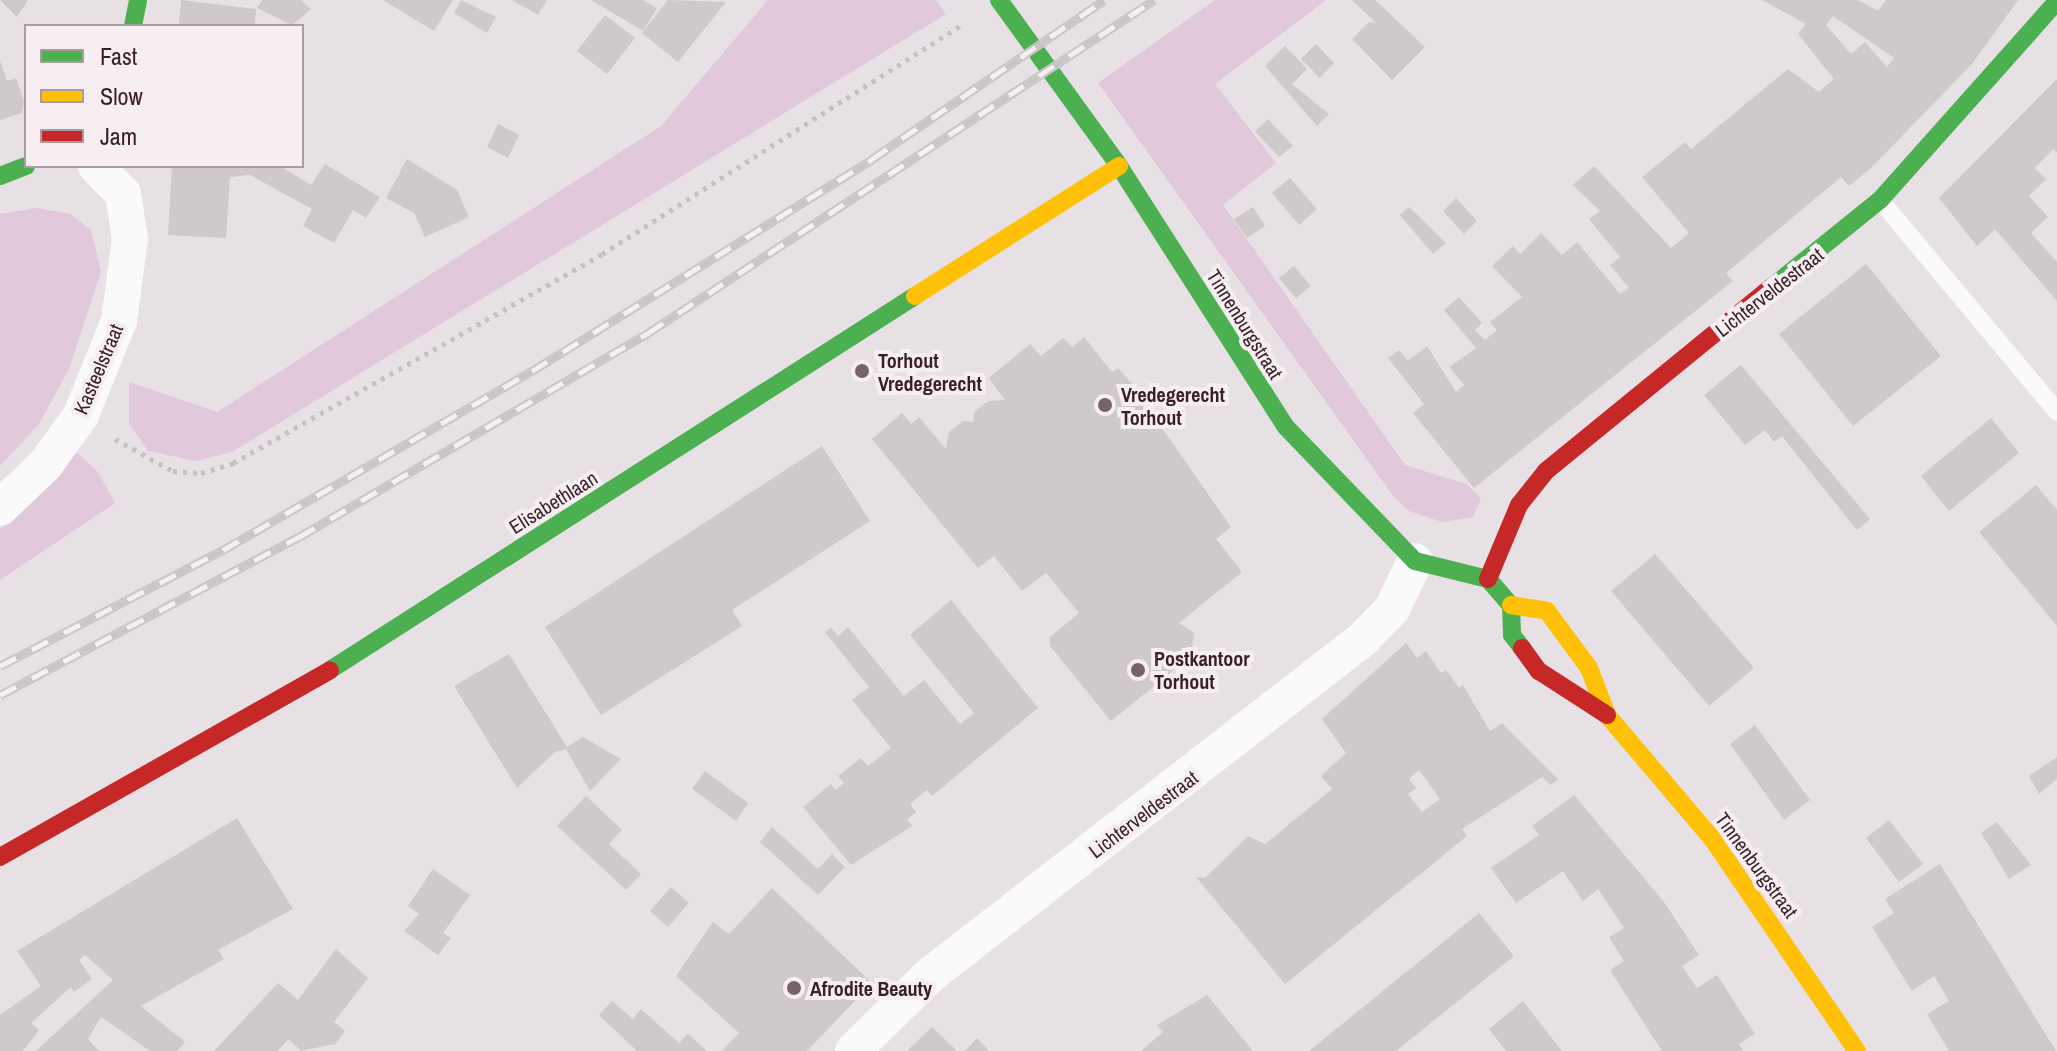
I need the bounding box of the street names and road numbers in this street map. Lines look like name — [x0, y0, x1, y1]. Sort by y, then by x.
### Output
street label: Lichterveldestraat — [1710, 242, 1828, 342]
street label: Tinnenburgstraat — [1202, 265, 1288, 383]
street label: Kasteelstraat — [68, 320, 128, 418]
street label: Elisabethlaan — [505, 465, 601, 539]
street label: Lichterveldestraat — [1084, 765, 1202, 863]
street label: Tinnenburgstraat — [1711, 808, 1803, 922]

